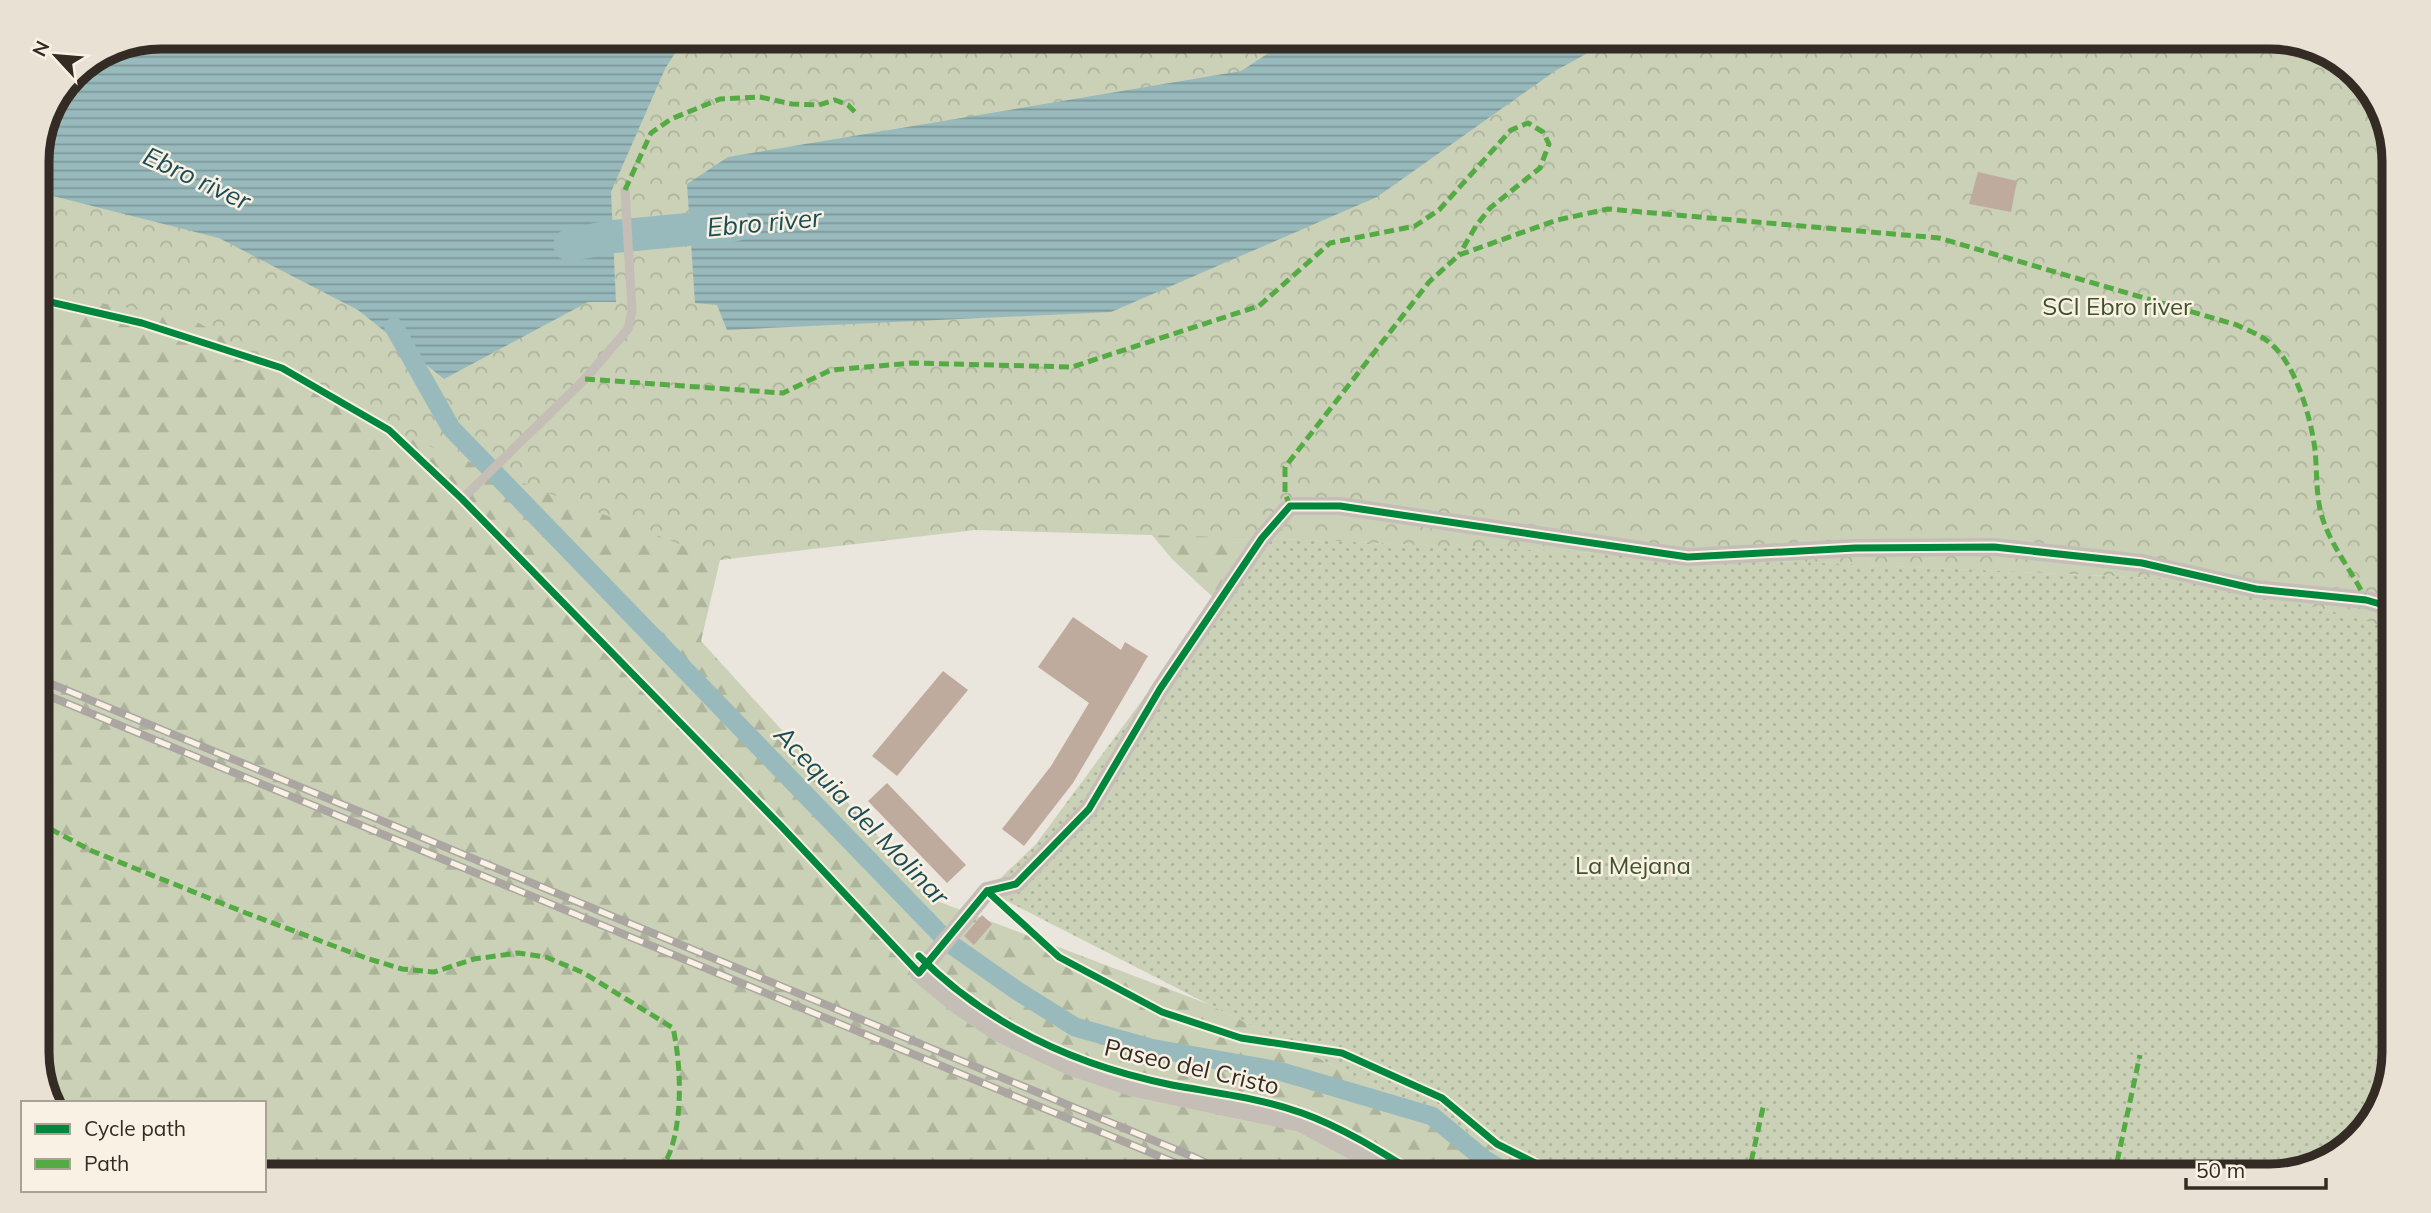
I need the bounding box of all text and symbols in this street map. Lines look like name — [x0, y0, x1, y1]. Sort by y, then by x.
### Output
north arrow — [21, 21, 91, 91]
text: N — [27, 37, 55, 60]
water label: Ebro river — [138, 139, 257, 218]
water label: Ebro river — [705, 200, 824, 243]
park label: SCI Ebro river — [2042, 291, 2192, 321]
water label: Acequia del Molinar — [767, 717, 957, 913]
park label: La Mejana — [1575, 850, 1691, 880]
street label: Paseo del Cristo — [1102, 1031, 1282, 1101]
legend — [21, 1101, 266, 1192]
text: Cycle path — [84, 1115, 186, 1141]
scale bar — [2186, 1146, 2326, 1190]
text: Path — [84, 1150, 129, 1176]
text: 50 m — [2196, 1157, 2245, 1183]

